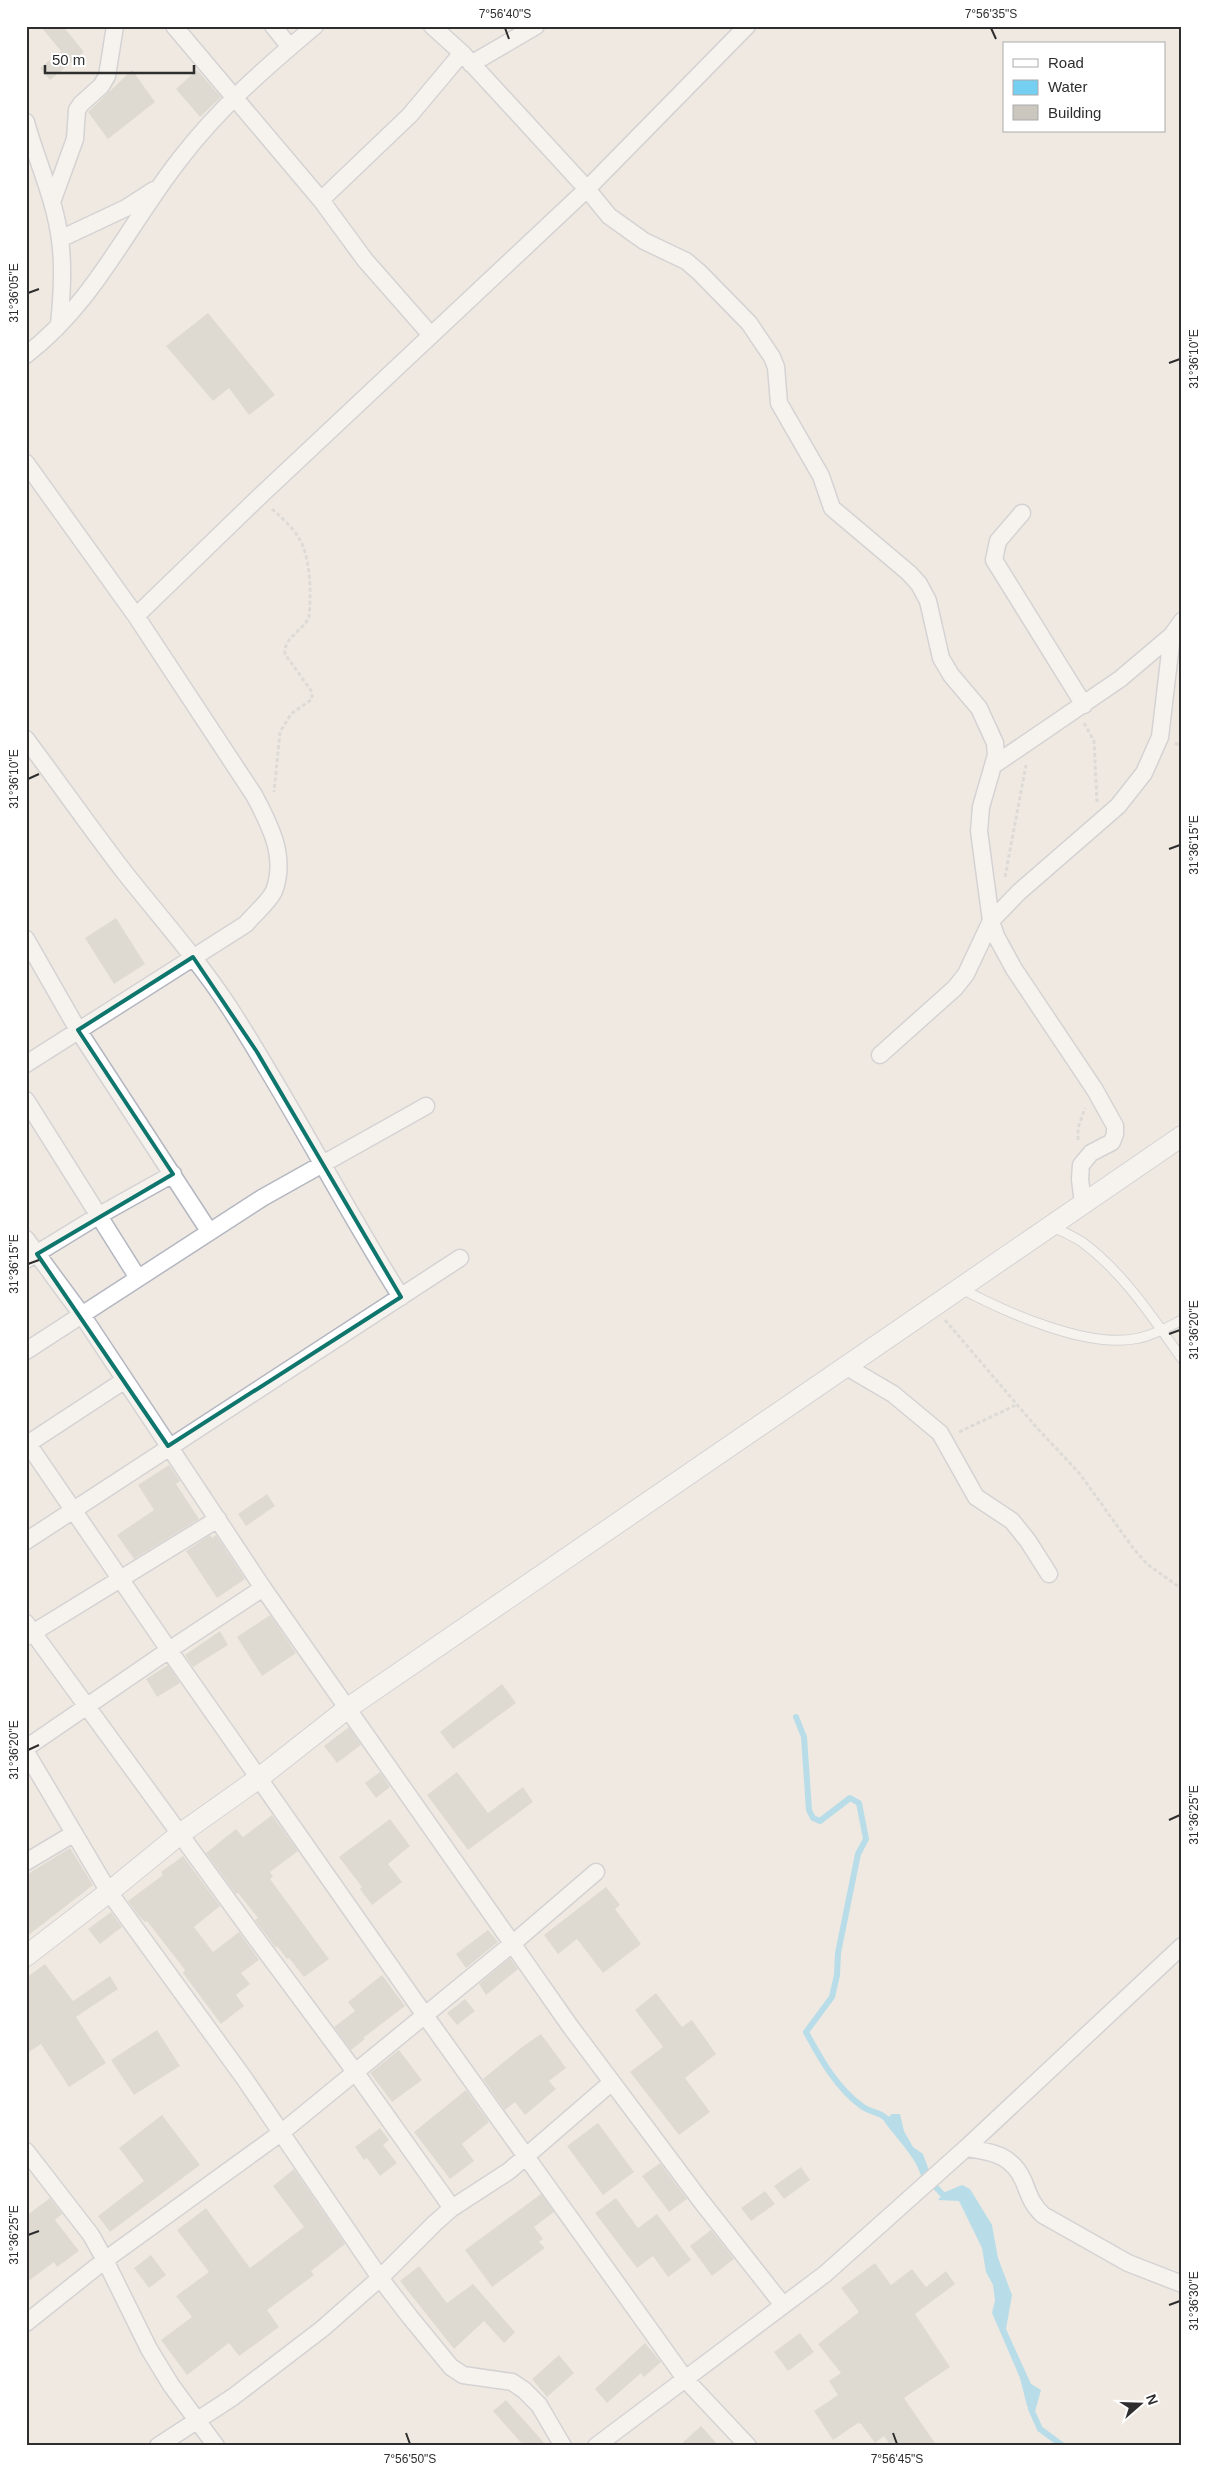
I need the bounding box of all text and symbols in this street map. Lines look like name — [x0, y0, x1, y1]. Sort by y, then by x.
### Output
text: 7°56'40"S — [479, 7, 531, 21]
text: 7°56'35"S — [965, 7, 1017, 21]
scale bar — [45, 42, 194, 74]
legend — [1003, 42, 1166, 132]
text: 50 m — [52, 51, 85, 68]
text: Road — [1048, 54, 1084, 71]
text: Water — [1048, 78, 1087, 95]
text: Building — [1048, 104, 1101, 121]
text: 31°36'05"E — [7, 263, 21, 323]
text: 31°36'10"E — [1187, 329, 1201, 389]
text: 31°36'10"E — [7, 749, 21, 809]
text: 31°36'15"E — [1187, 815, 1201, 875]
text: 31°36'15"E — [7, 1234, 21, 1294]
text: 31°36'20"E — [1187, 1300, 1201, 1360]
text: 31°36'20"E — [7, 1720, 21, 1780]
text: 31°36'25"E — [1187, 1785, 1201, 1845]
text: 31°36'25"E — [7, 2205, 21, 2265]
text: 31°36'30"E — [1187, 2271, 1201, 2331]
north arrow — [1116, 2380, 1166, 2430]
text: N — [1143, 2392, 1161, 2407]
text: 7°56'50"S — [384, 2452, 436, 2466]
text: 7°56'45"S — [871, 2452, 923, 2466]

